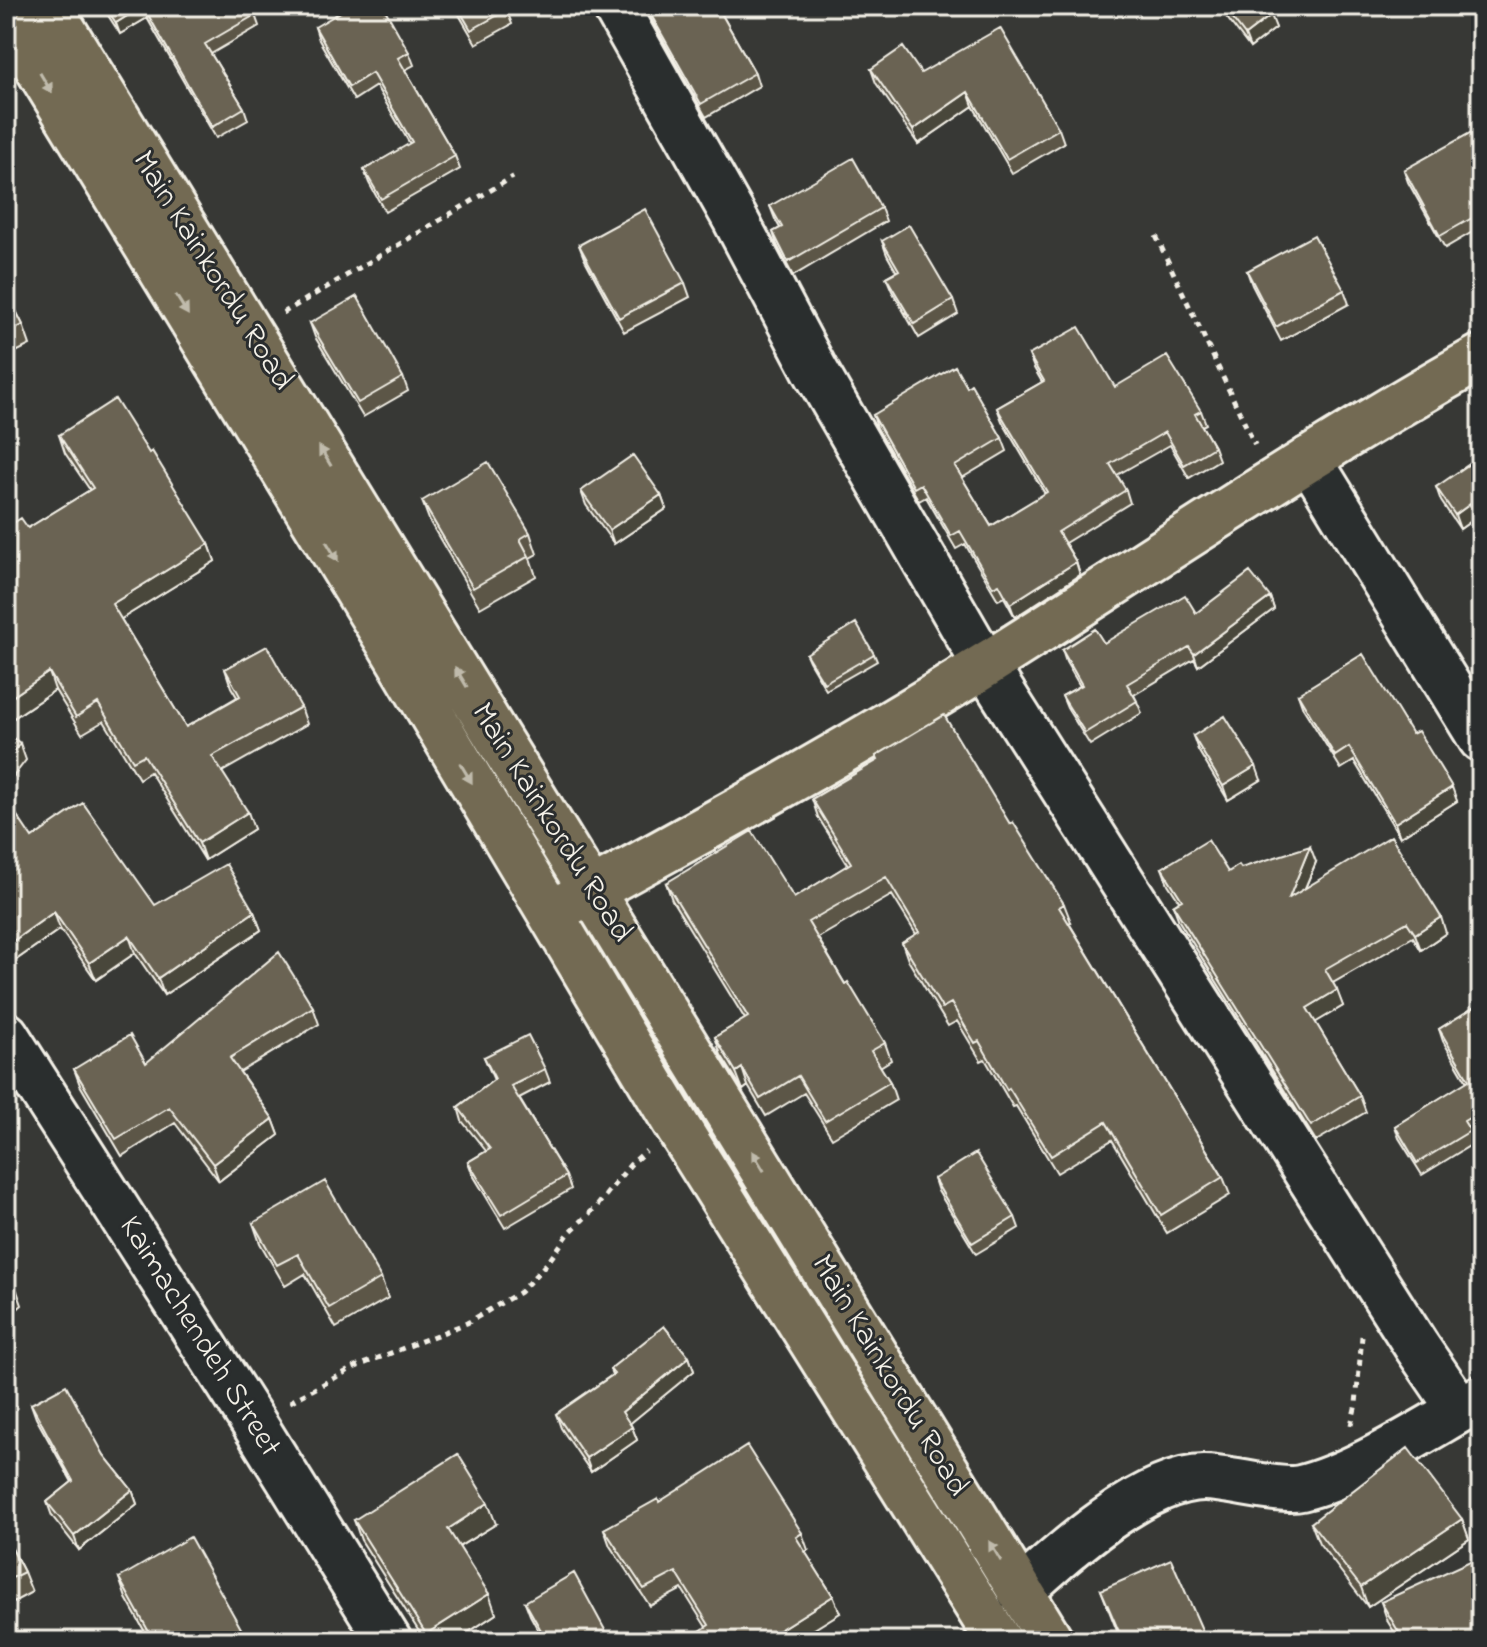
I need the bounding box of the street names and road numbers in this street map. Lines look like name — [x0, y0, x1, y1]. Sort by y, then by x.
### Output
street label: Main Kainkordu Road — [119, 142, 305, 400]
street label: Main Kainkordu Road — [458, 694, 644, 952]
street label: Kaimachendeh Street — [106, 1207, 292, 1467]
street label: Main Kainkordu Road — [798, 1246, 980, 1506]

